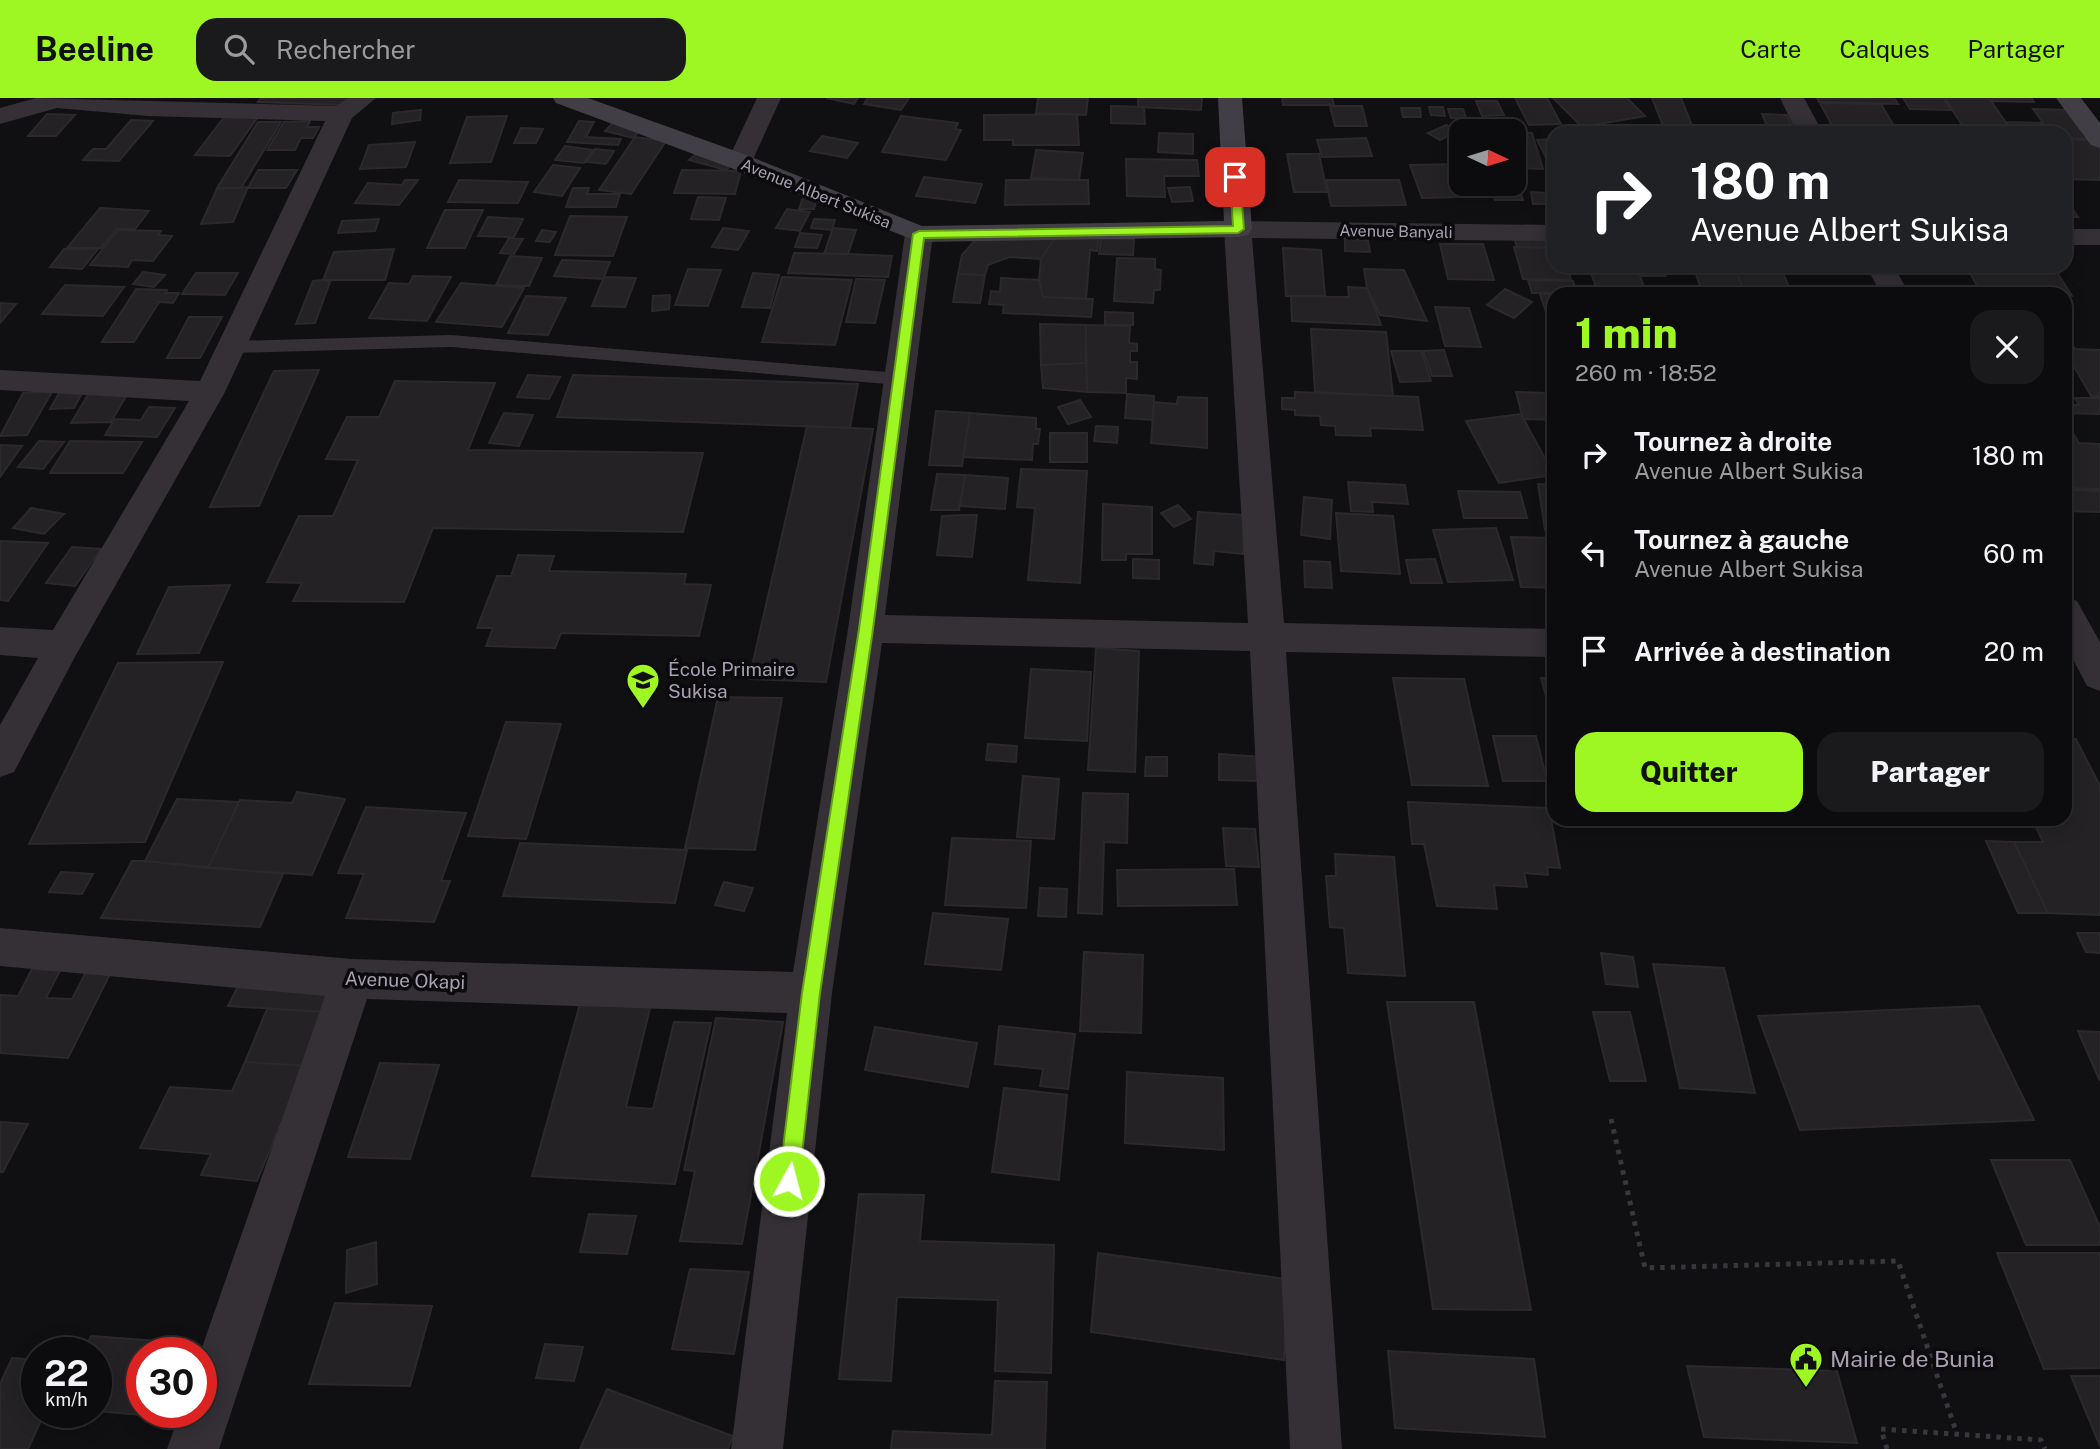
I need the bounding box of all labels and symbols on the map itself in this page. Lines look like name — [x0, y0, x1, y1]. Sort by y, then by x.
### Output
north arrow — [1449, 119, 1526, 196]
pin — [1205, 147, 1265, 207]
street label: Avenue Albert Sukisa — [738, 155, 893, 232]
street label: Avenue Banyali — [1339, 221, 1453, 242]
place label: École Primaire Sukisa — [668, 658, 795, 702]
school or university icon: École Primaire Sukisa — [624, 661, 662, 710]
street label: Avenue Okapi — [344, 967, 466, 993]
position arrow — [752, 1144, 826, 1218]
speed limit sign: 30 — [126, 1337, 217, 1428]
public building icon: Mairie de Bunia — [1787, 1340, 1825, 1389]
place label: Mairie de Bunia — [1830, 1345, 1995, 1372]

